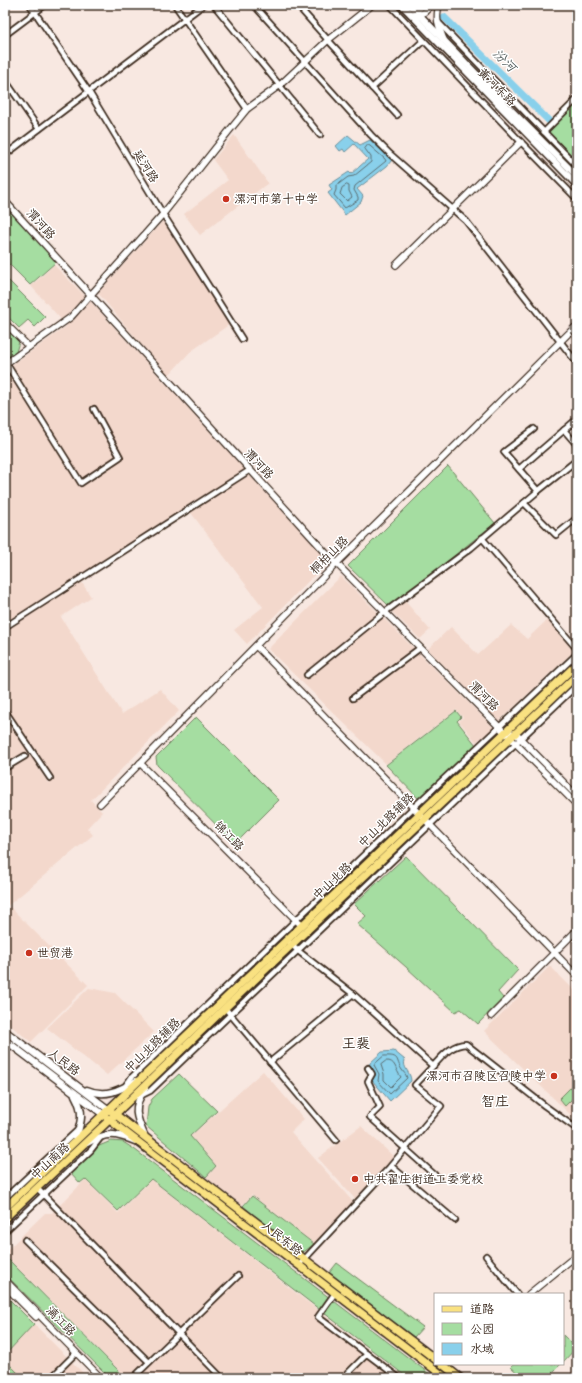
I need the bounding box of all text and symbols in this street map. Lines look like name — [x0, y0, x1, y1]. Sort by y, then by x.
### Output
water label: 汾河 — [490, 44, 522, 76]
street label: 黄河东路 — [475, 64, 520, 109]
street label: 延河路 — [131, 146, 163, 185]
place label: 漯河市第十中学 — [234, 190, 318, 206]
marker: 漯河市第十中学 — [221, 194, 231, 204]
street label: 渭河路 — [24, 205, 60, 242]
street label: 渭河路 — [242, 445, 278, 482]
street label: 桐柏山路 — [306, 532, 351, 577]
street label: 渭河路 — [466, 677, 503, 714]
street label: 中山北路辅路 — [354, 789, 417, 850]
street label: 锦江路 — [211, 817, 248, 854]
street label: 中山北路 — [308, 858, 354, 902]
place label: 世贸港 — [37, 944, 73, 960]
marker: 世贸港 — [24, 948, 34, 958]
street label: 中山北路辅路 — [120, 1014, 183, 1075]
district label: 王裴 — [342, 1033, 370, 1052]
street label: 人民路 — [45, 1044, 84, 1078]
place label: 漯河市召陵区召陵中学 — [426, 1067, 546, 1083]
marker: 漯河市召陵区召陵中学 — [549, 1071, 559, 1081]
district label: 智庄 — [481, 1091, 509, 1110]
street label: 中山南路 — [26, 1138, 72, 1182]
place label: 中共翟庄街道工委党校 — [363, 1170, 483, 1186]
marker: 中共翟庄街道工委党校 — [350, 1174, 360, 1184]
street label: 人民东路 — [259, 1216, 306, 1258]
legend — [434, 1293, 564, 1365]
text: 道路 — [470, 1300, 494, 1316]
street label: 漓江路 — [43, 1302, 80, 1339]
text: 公园 — [470, 1320, 494, 1336]
text: 水域 — [470, 1340, 494, 1356]

